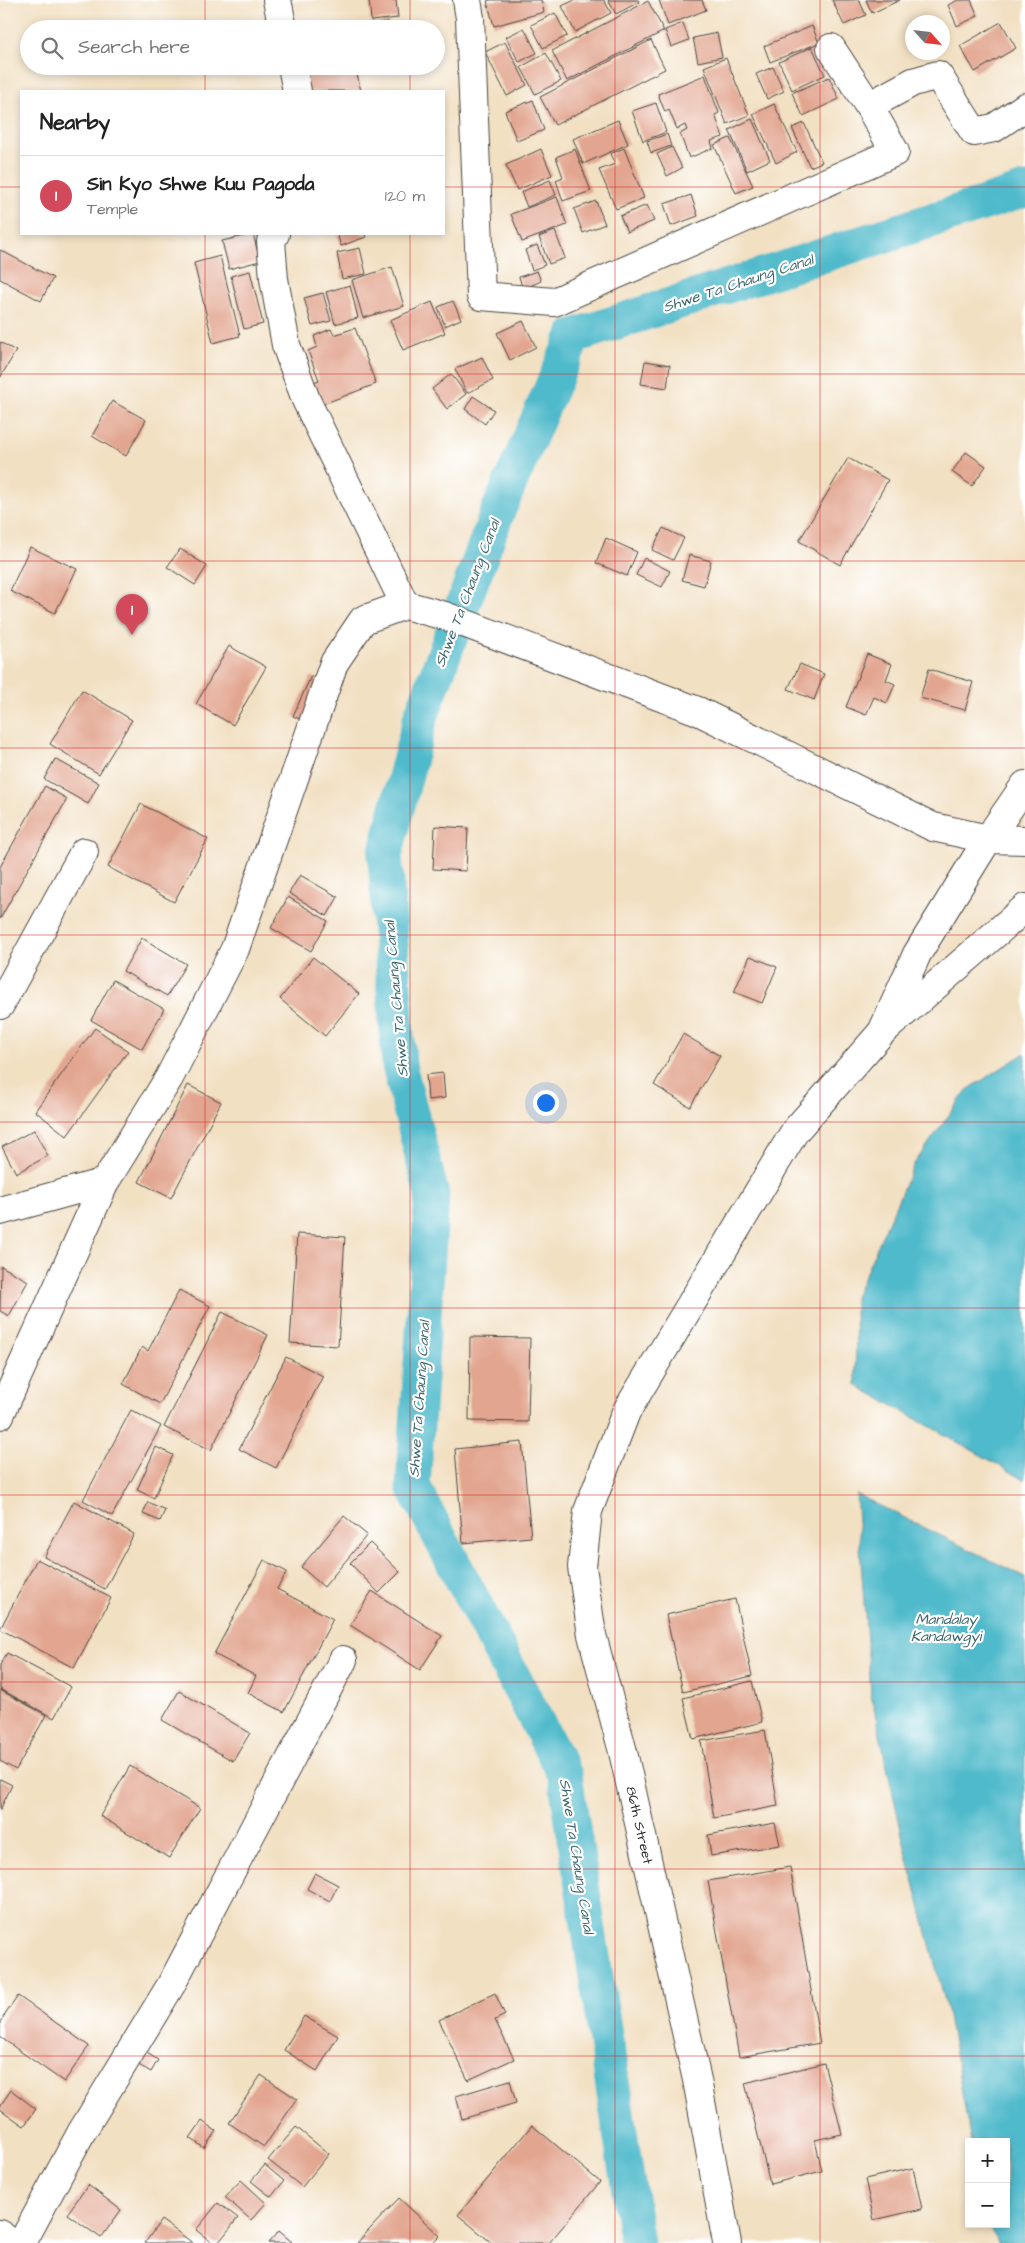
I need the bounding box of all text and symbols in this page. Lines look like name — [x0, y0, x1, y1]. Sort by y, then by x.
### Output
north arrow — [905, 15, 950, 60]
search box — [20, 20, 445, 75]
icon: search — [38, 34, 66, 62]
text: Search here — [78, 34, 190, 61]
text: Nearby — [40, 108, 110, 137]
text: Sin Kyo Shwe Kuu Pagoda — [87, 171, 314, 198]
text: 1 — [55, 185, 57, 207]
text: 120 m — [385, 185, 425, 207]
text: Temple — [87, 198, 138, 220]
water label: Shwe Ta Chaung Canal — [660, 249, 818, 319]
water label: Shwe Ta Chaung Canal — [430, 515, 507, 670]
pin: 1 — [116, 594, 148, 635]
water label: Shwe Ta Chaung Canal — [379, 918, 415, 1078]
your location — [533, 1090, 559, 1116]
water label: Shwe Ta Chaung Canal — [404, 1319, 437, 1478]
water label: Mandalay Kandawgyi — [911, 1609, 983, 1648]
water label: Shwe Ta Chaung Canal — [553, 1777, 599, 1937]
street label: 86th Street — [620, 1784, 658, 1866]
map controls — [965, 2138, 1010, 2228]
button: + — [965, 2138, 1010, 2183]
button: − — [965, 2183, 1010, 2228]

